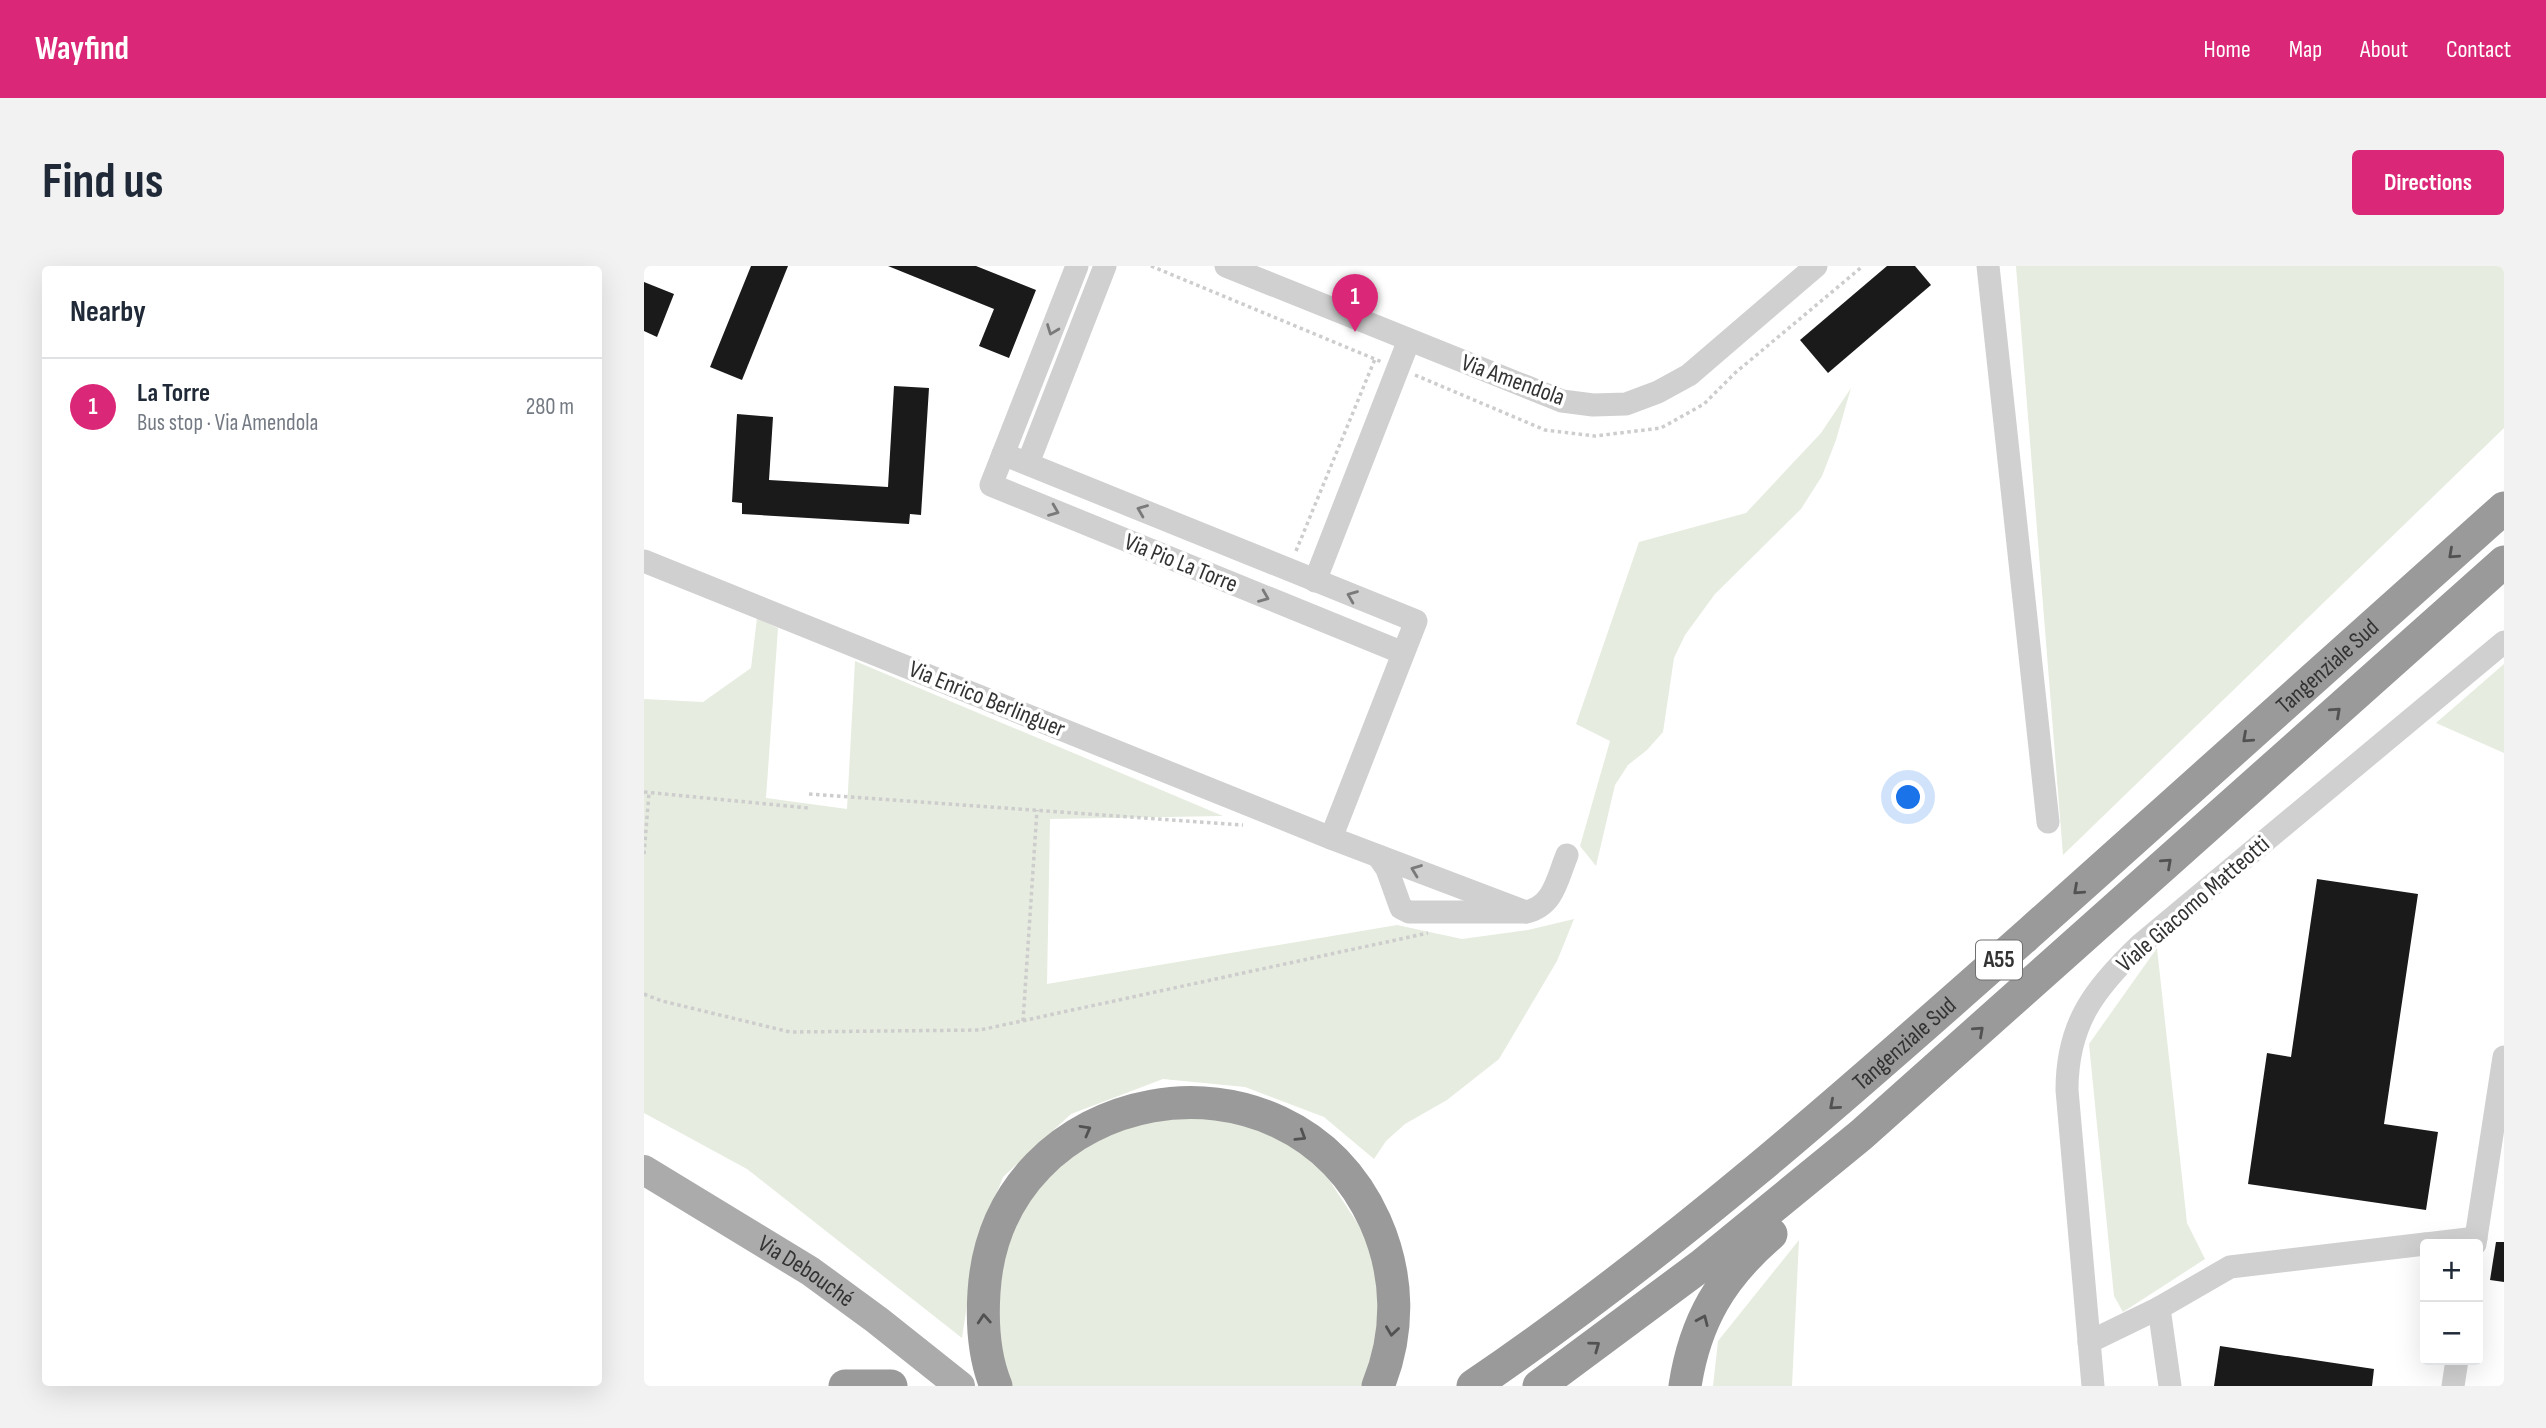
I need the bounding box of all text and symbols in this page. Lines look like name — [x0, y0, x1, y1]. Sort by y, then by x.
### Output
text: Wayfind — [35, 29, 129, 69]
text: Home — [2203, 35, 2251, 64]
text: Map — [2289, 35, 2322, 64]
text: About — [2360, 35, 2408, 64]
text: Contact — [2446, 35, 2511, 64]
button: Directions — [2352, 150, 2504, 215]
text: Find us — [42, 153, 164, 212]
pin: 1 — [1332, 274, 1378, 332]
text: Nearby — [70, 294, 146, 330]
one-way arrow — [1046, 323, 1060, 335]
street label: Via Amendola — [1457, 348, 1569, 412]
text: La Torre — [137, 378, 210, 409]
text: 1 — [88, 393, 98, 421]
text: 280 m — [526, 393, 574, 421]
text: Bus stop · Via Amendola — [137, 409, 318, 437]
one-way arrow — [1047, 502, 1059, 516]
one-way arrow — [1136, 504, 1149, 518]
street label: Via Pio La Torre — [1120, 527, 1242, 599]
one-way arrow — [2448, 545, 2461, 558]
one-way arrow — [1258, 588, 1270, 602]
one-way arrow — [1347, 590, 1359, 604]
street label: Tangenziale Sud — [2270, 613, 2385, 720]
street label: Via Enrico Berlinguer — [905, 654, 1070, 744]
one-way arrow — [2328, 707, 2341, 720]
one-way arrow — [2242, 730, 2255, 742]
your location — [1891, 780, 1925, 814]
street label: Viale Giacomo Matteotti — [2110, 830, 2276, 978]
one-way arrow — [2158, 859, 2171, 871]
one-way arrow — [1411, 865, 1423, 879]
one-way arrow — [2073, 881, 2086, 894]
road number: A55 — [1976, 940, 2022, 980]
street label: Tangenziale Sud — [1847, 990, 1962, 1096]
one-way arrow — [1971, 1027, 1984, 1039]
one-way arrow — [1829, 1097, 1842, 1109]
one-way arrow — [1078, 1125, 1091, 1138]
one-way arrow — [1294, 1127, 1307, 1140]
street label: Via Debouché — [753, 1228, 860, 1313]
map controls — [2420, 1239, 2483, 1365]
button: + — [2420, 1239, 2483, 1302]
button: − — [2420, 1302, 2483, 1365]
one-way arrow — [976, 1313, 991, 1324]
one-way arrow — [1695, 1315, 1709, 1328]
one-way arrow — [1385, 1325, 1400, 1337]
one-way arrow — [1587, 1342, 1599, 1354]

